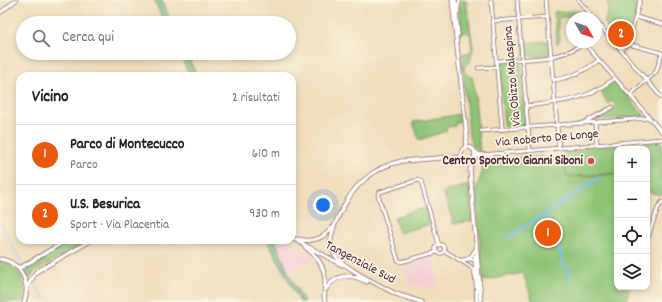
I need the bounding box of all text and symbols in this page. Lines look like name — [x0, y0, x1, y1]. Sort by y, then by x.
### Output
north arrow — [566, 12, 602, 48]
search box — [16, 16, 296, 60]
pin: 2 — [608, 19, 634, 49]
street label: Via Obizzo Malaspina — [499, 24, 527, 127]
icon: search — [30, 27, 52, 49]
text: Cerca qui — [62, 27, 114, 49]
text: Vicino — [32, 86, 69, 110]
text: 2 risultati — [232, 89, 280, 108]
street label: Via Roberto De Longe — [495, 125, 600, 153]
text: Parco di Montecucco — [70, 134, 185, 156]
text: 1 — [44, 145, 46, 164]
text: 610 m — [252, 145, 280, 164]
map controls — [614, 146, 650, 290]
button: + — [614, 146, 650, 182]
place label: Centro Sportivo Gianni Siboni — [442, 152, 584, 171]
text: Parco — [70, 156, 98, 175]
marker: Centro Sportivo Gianni Siboni — [586, 156, 596, 166]
button: − — [614, 182, 650, 218]
text: U.S. Besurica — [70, 194, 140, 216]
your location — [313, 195, 333, 215]
text: 2 — [42, 205, 48, 224]
text: 930 m — [249, 205, 280, 224]
text: Sport · Via Placentia — [70, 216, 169, 235]
pin: 1 — [535, 218, 561, 248]
button: locate — [614, 218, 650, 254]
street label: Tangenziale Sud — [321, 236, 399, 290]
button: layers — [614, 254, 650, 290]

